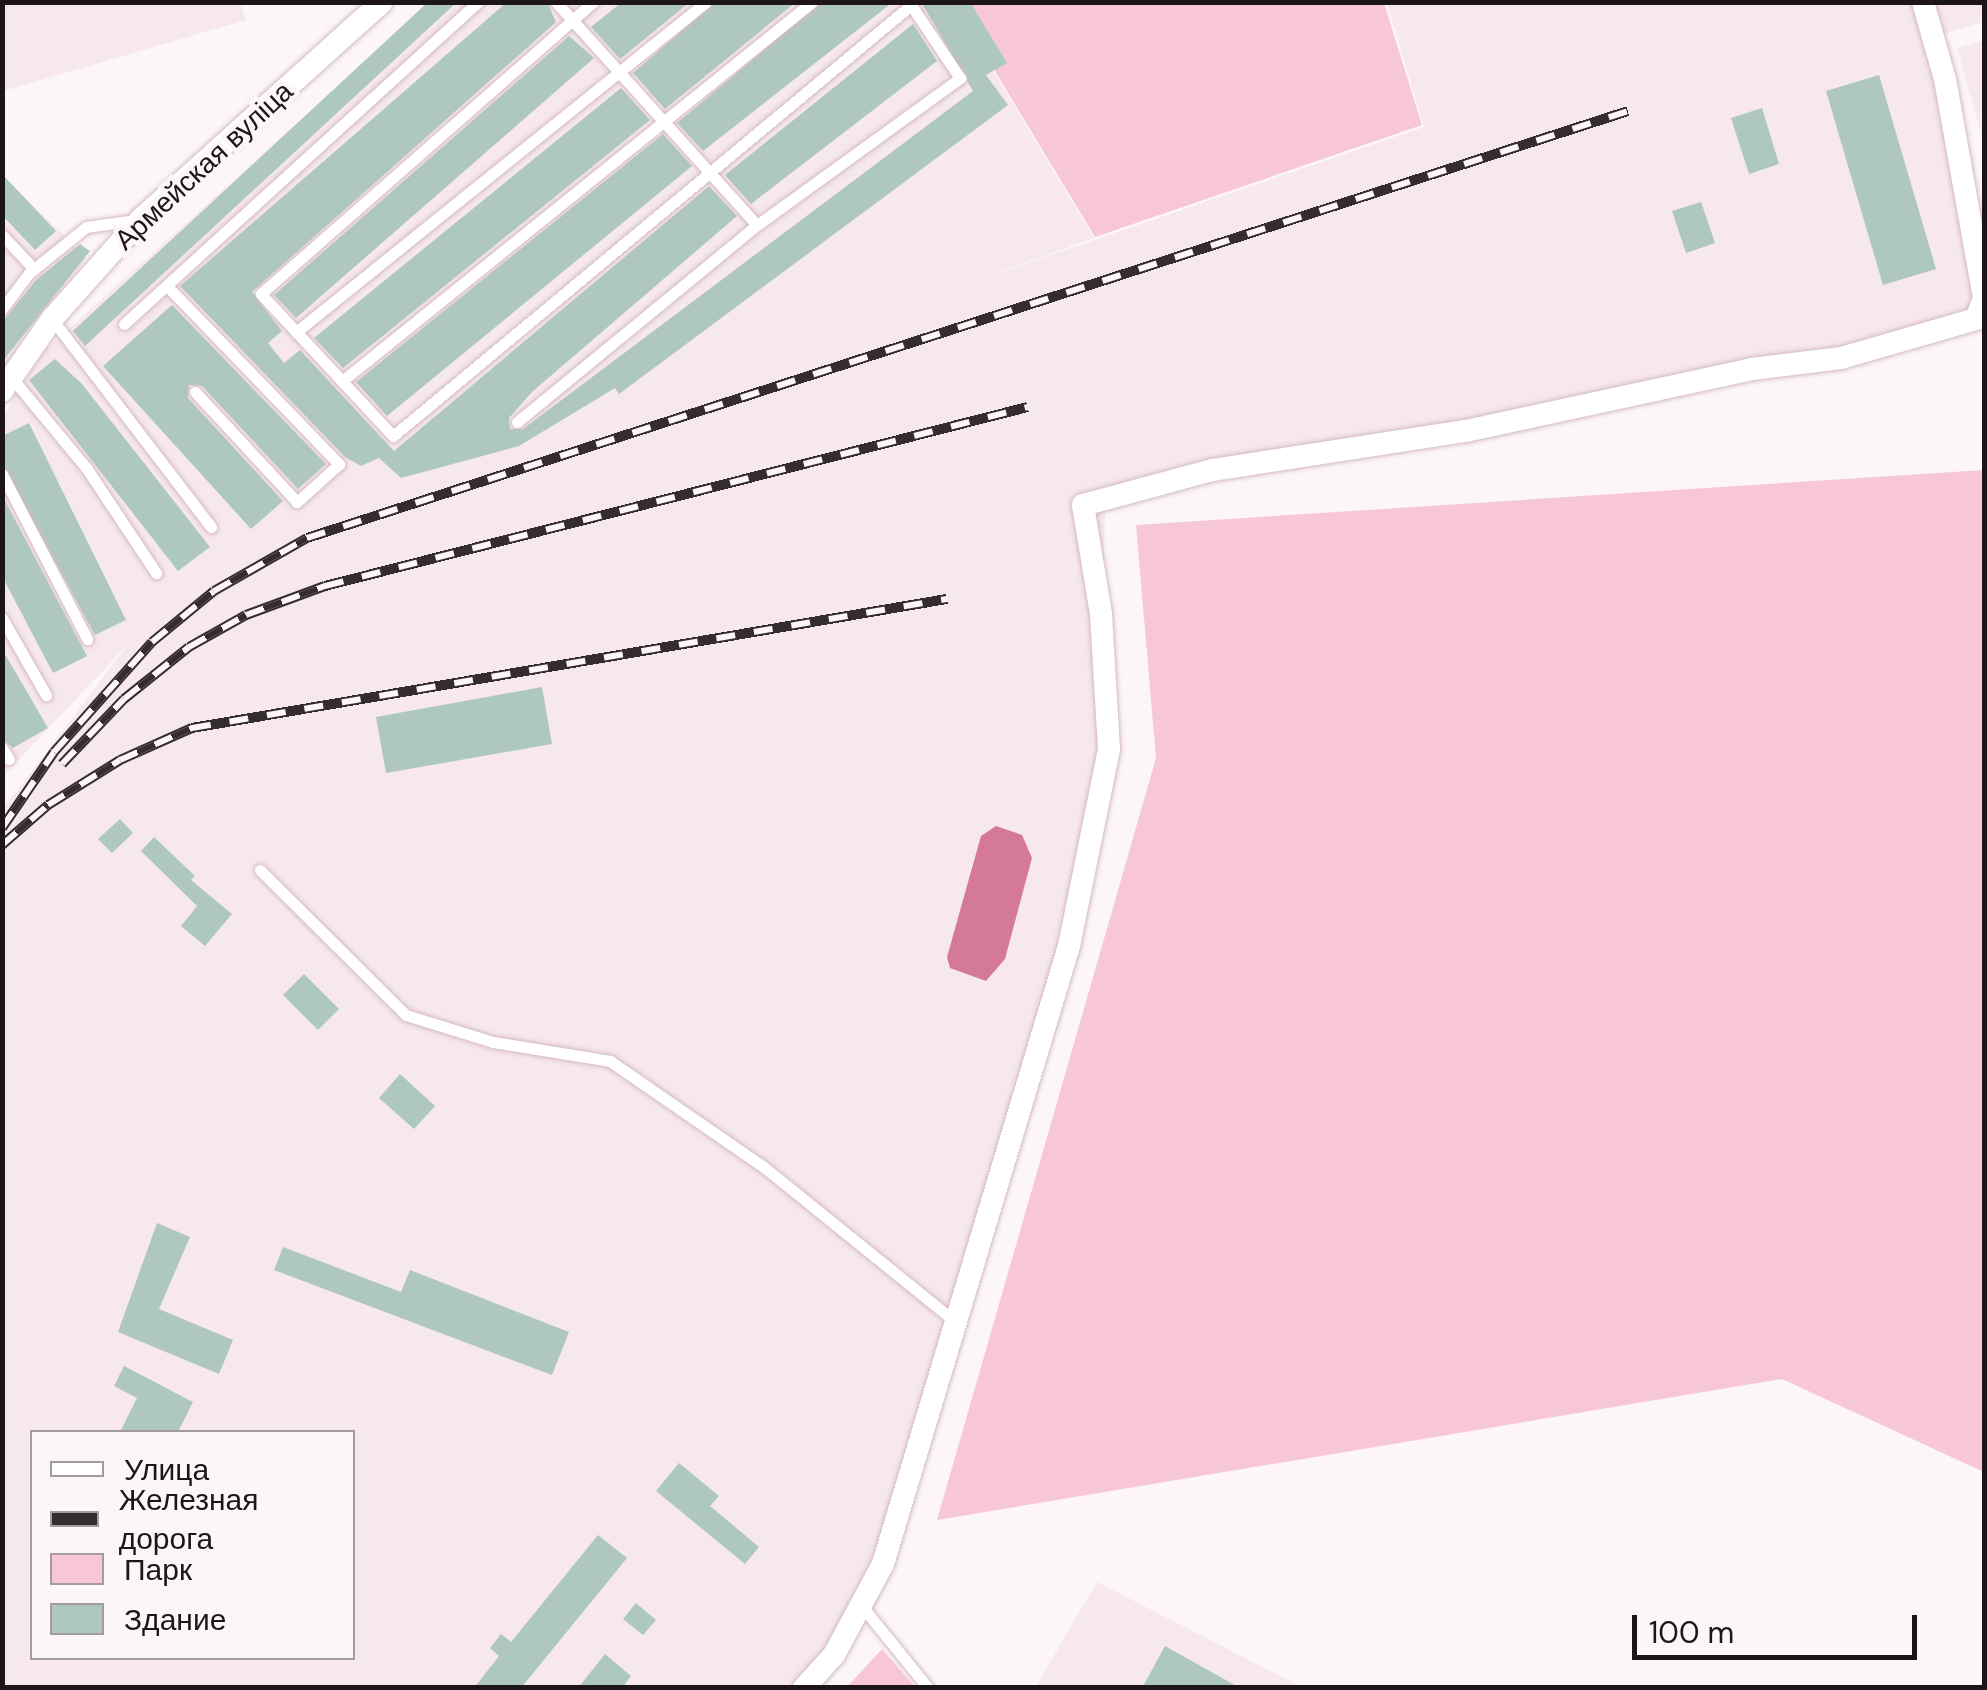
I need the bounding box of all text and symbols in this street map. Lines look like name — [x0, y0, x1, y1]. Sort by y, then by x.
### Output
street label: Армейская вуліца — [108, 75, 300, 257]
legend — [30, 1430, 355, 1660]
text: Улица — [124, 1450, 209, 1489]
text: Железная дорога — [119, 1480, 258, 1558]
text: Парк — [124, 1550, 192, 1589]
scale bar — [1637, 1595, 1922, 1657]
text: Здание — [124, 1600, 226, 1639]
text: 100 m — [1649, 1613, 1734, 1652]

